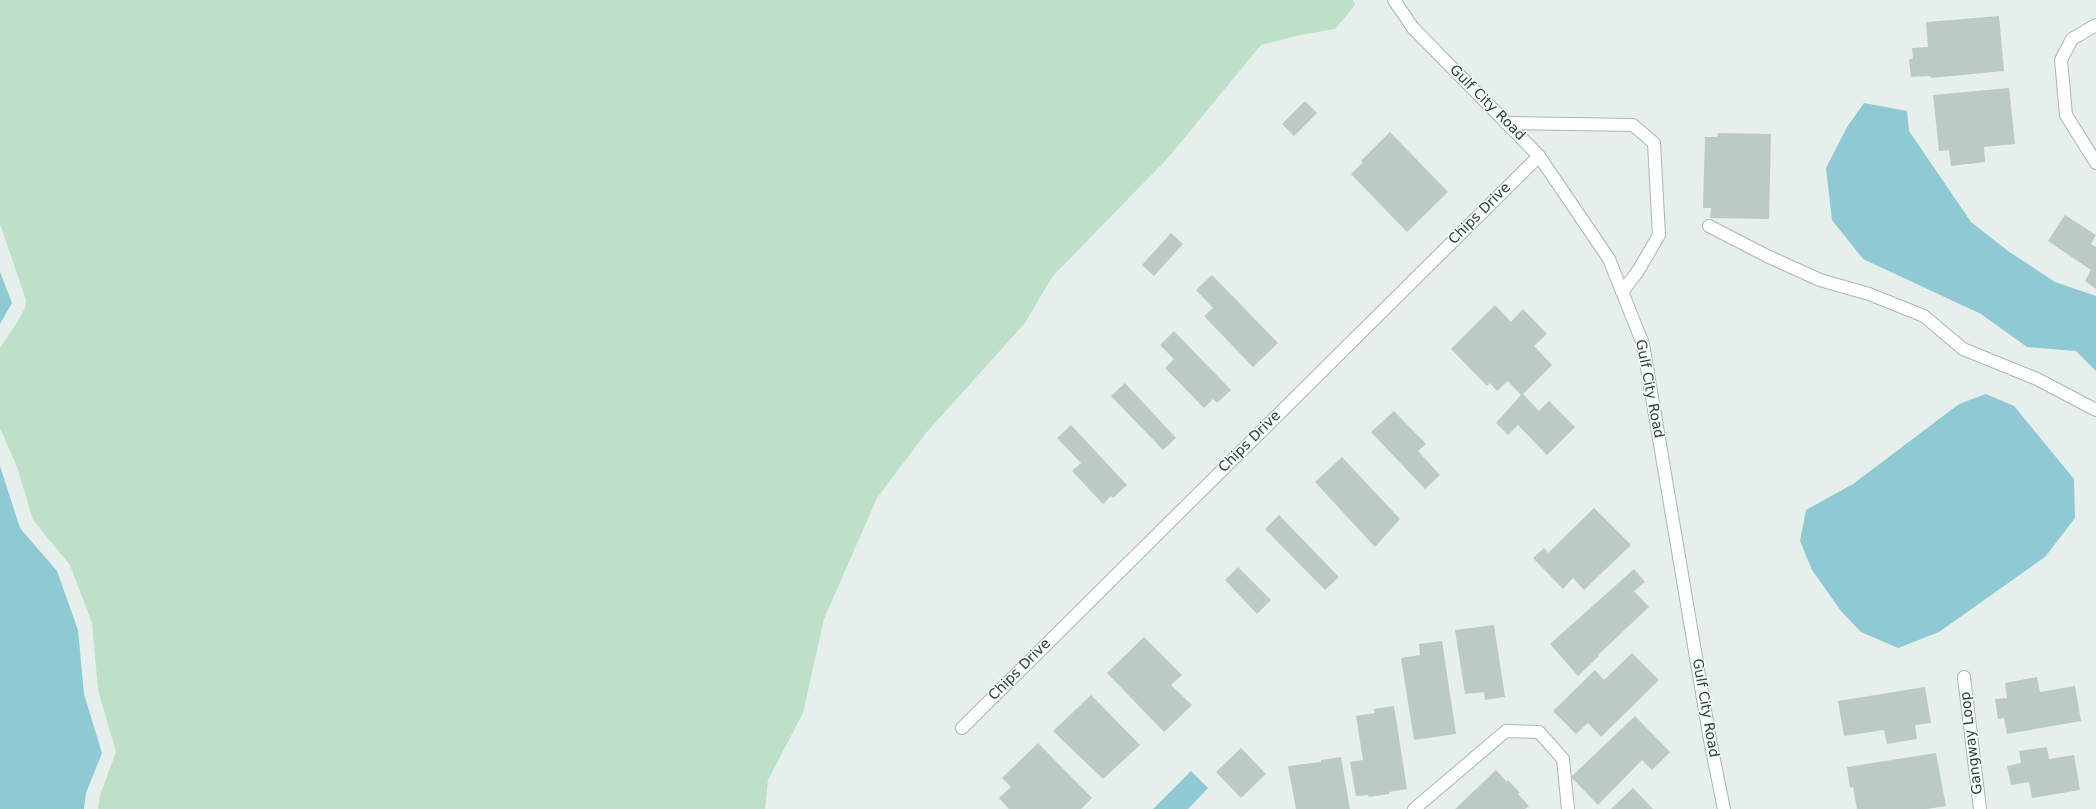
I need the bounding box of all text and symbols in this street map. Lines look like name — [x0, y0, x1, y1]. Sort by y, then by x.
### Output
street label: Gulf City Road — [1446, 62, 1528, 144]
street label: Chips Drive — [1446, 180, 1514, 248]
street label: Gulf City Road — [1631, 338, 1667, 440]
street label: Chips Drive — [1216, 408, 1284, 476]
street label: Chips Drive — [986, 636, 1054, 704]
street label: Gulf City Road — [1688, 657, 1722, 759]
street label: Gangway Loop — [1957, 691, 1987, 795]

